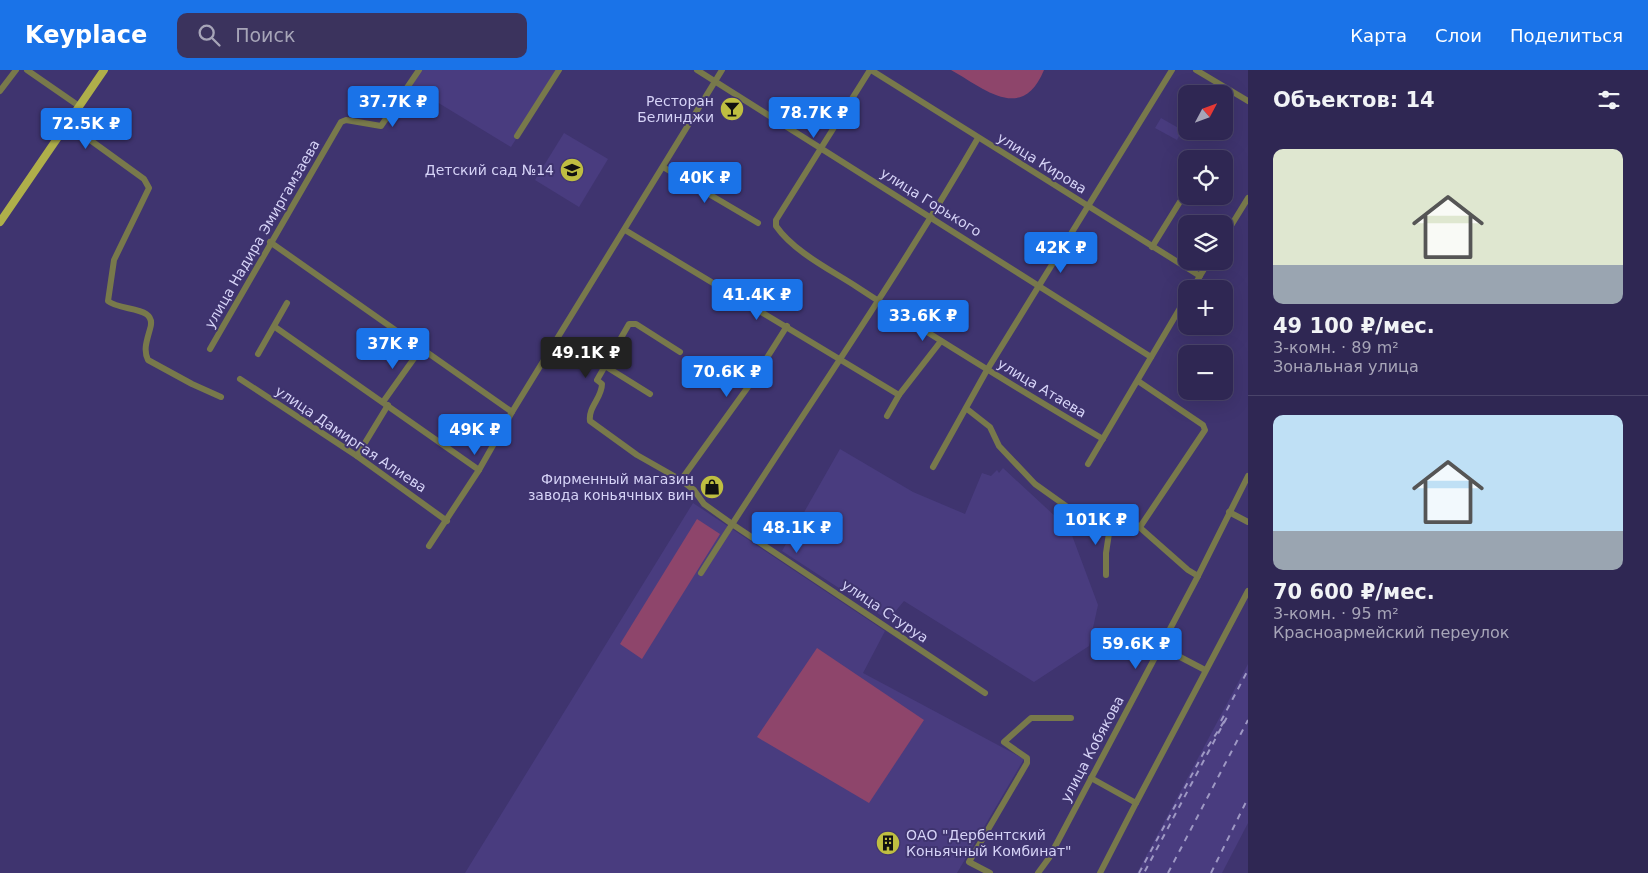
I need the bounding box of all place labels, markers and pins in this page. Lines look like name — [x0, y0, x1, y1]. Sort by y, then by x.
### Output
pin: 37.7K ₽ — [347, 85, 439, 128]
place label: Ресторан Белинджи — [637, 93, 714, 125]
bar icon: Ресторан Белинджи — [719, 96, 745, 122]
pin: 78.7K ₽ — [768, 97, 860, 139]
pin: 72.5K ₽ — [40, 108, 132, 150]
school or university icon: Детский сад №14 — [559, 157, 585, 183]
place label: Детский сад №14 — [425, 162, 554, 178]
pin: 40K ₽ — [670, 162, 740, 204]
pin: 42K ₽ — [1026, 232, 1096, 274]
pin: 41.4K ₽ — [711, 278, 803, 321]
pin: 33.6K ₽ — [877, 300, 969, 342]
pin: 37K ₽ — [358, 328, 428, 370]
pin: 49.1K ₽ — [540, 336, 632, 379]
pin: 70.6K ₽ — [681, 356, 773, 398]
pin: 49K ₽ — [440, 414, 510, 456]
place label: Фирменный магазин завода коньячных вин — [528, 471, 694, 503]
shop icon: Фирменный магазин завода коньячных вин — [699, 474, 725, 500]
pin: 101K ₽ — [1055, 504, 1137, 546]
pin: 48.1K ₽ — [751, 512, 843, 554]
pin: 59.6K ₽ — [1090, 628, 1182, 670]
place label: ОАО "Дербентский Коньячный Комбинат" — [906, 827, 1071, 859]
building icon: ОАО "Дербентский Коньячный Комбинат" — [875, 830, 901, 856]

